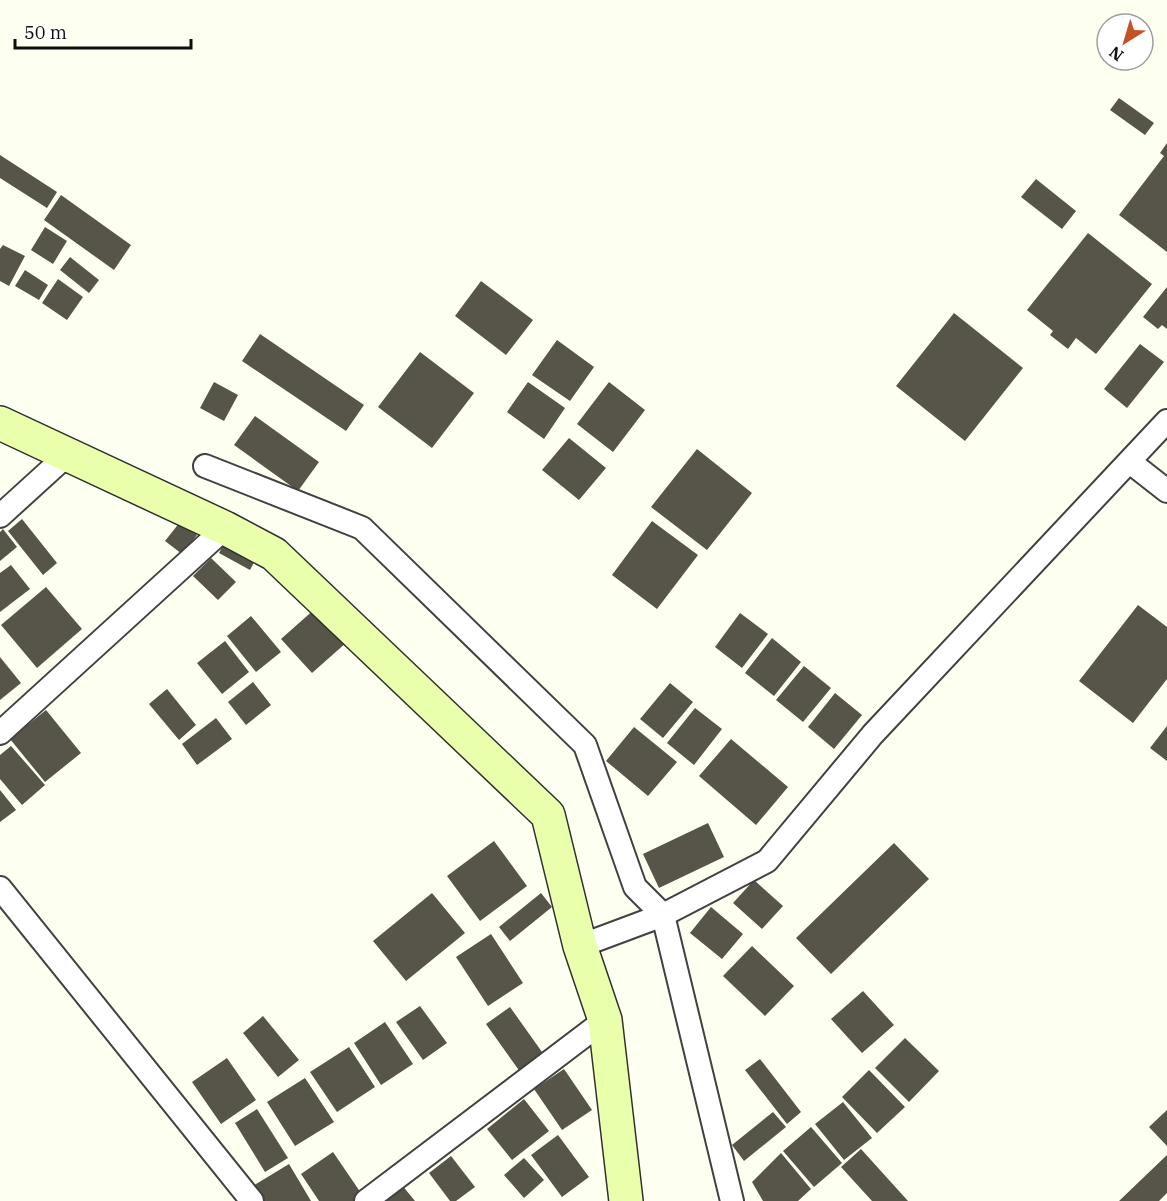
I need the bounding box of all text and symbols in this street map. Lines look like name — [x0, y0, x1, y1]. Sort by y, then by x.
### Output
scale bar — [15, 12, 190, 50]
north arrow — [1095, 12, 1155, 72]
text: 50 m — [24, 21, 67, 44]
text: N — [1105, 42, 1127, 66]

